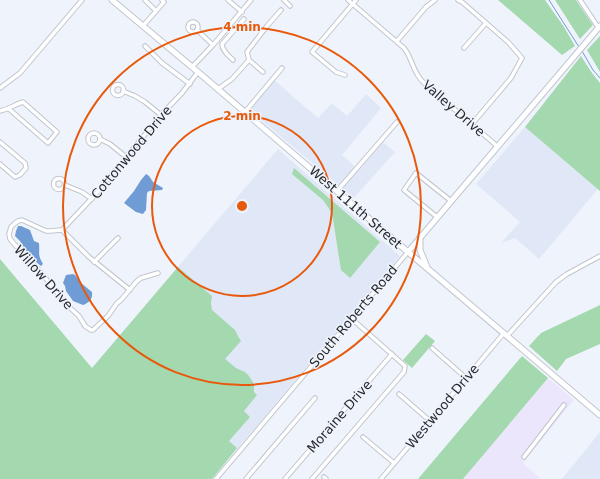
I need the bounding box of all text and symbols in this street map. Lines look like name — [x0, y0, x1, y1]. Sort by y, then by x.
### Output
text: 4 min — [223, 20, 261, 34]
street label: Valley Drive — [419, 77, 488, 139]
street label: Cottonwood Drive — [88, 103, 175, 202]
text: 2 min — [223, 109, 261, 123]
street label: West 111th Street — [306, 163, 405, 252]
centre of rings — [235, 199, 249, 213]
street label: Willow Drive — [11, 242, 76, 312]
street label: South Roberts Road — [306, 262, 400, 370]
street label: Westwood Drive — [403, 361, 482, 452]
street label: Moraine Drive — [304, 377, 375, 456]

